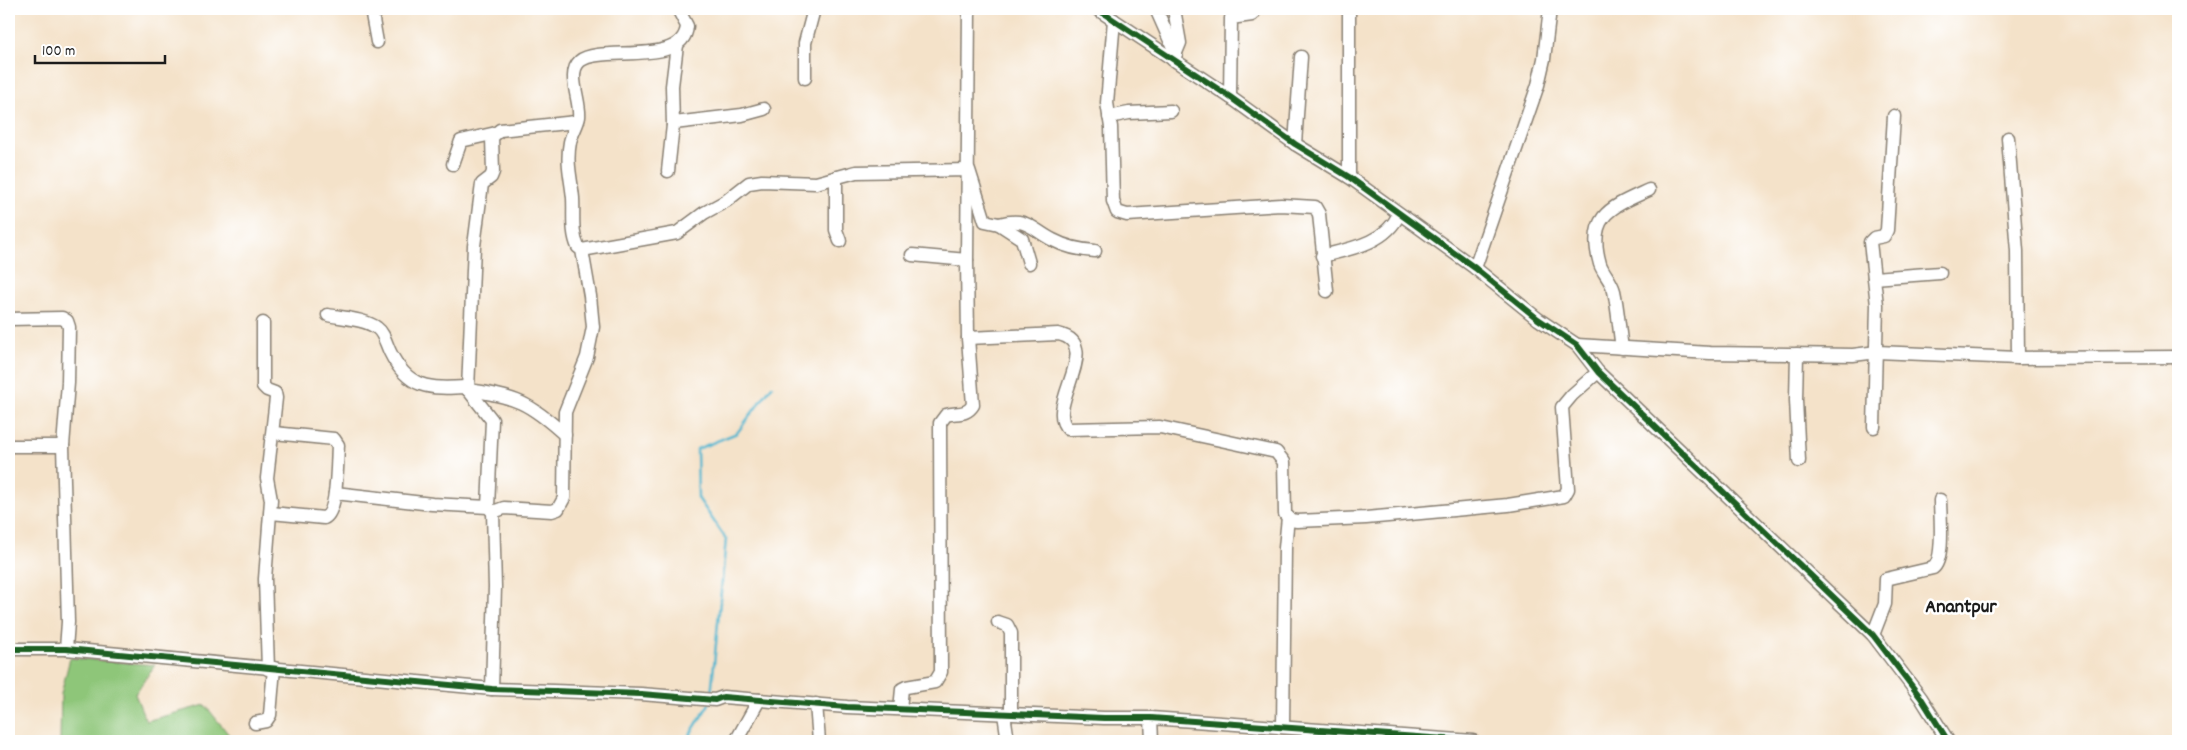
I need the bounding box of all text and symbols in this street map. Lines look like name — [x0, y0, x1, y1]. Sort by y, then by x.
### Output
scale bar — [35, 32, 165, 64]
text: 100 m — [42, 41, 75, 63]
district label: Anantpur — [1925, 594, 1997, 622]

